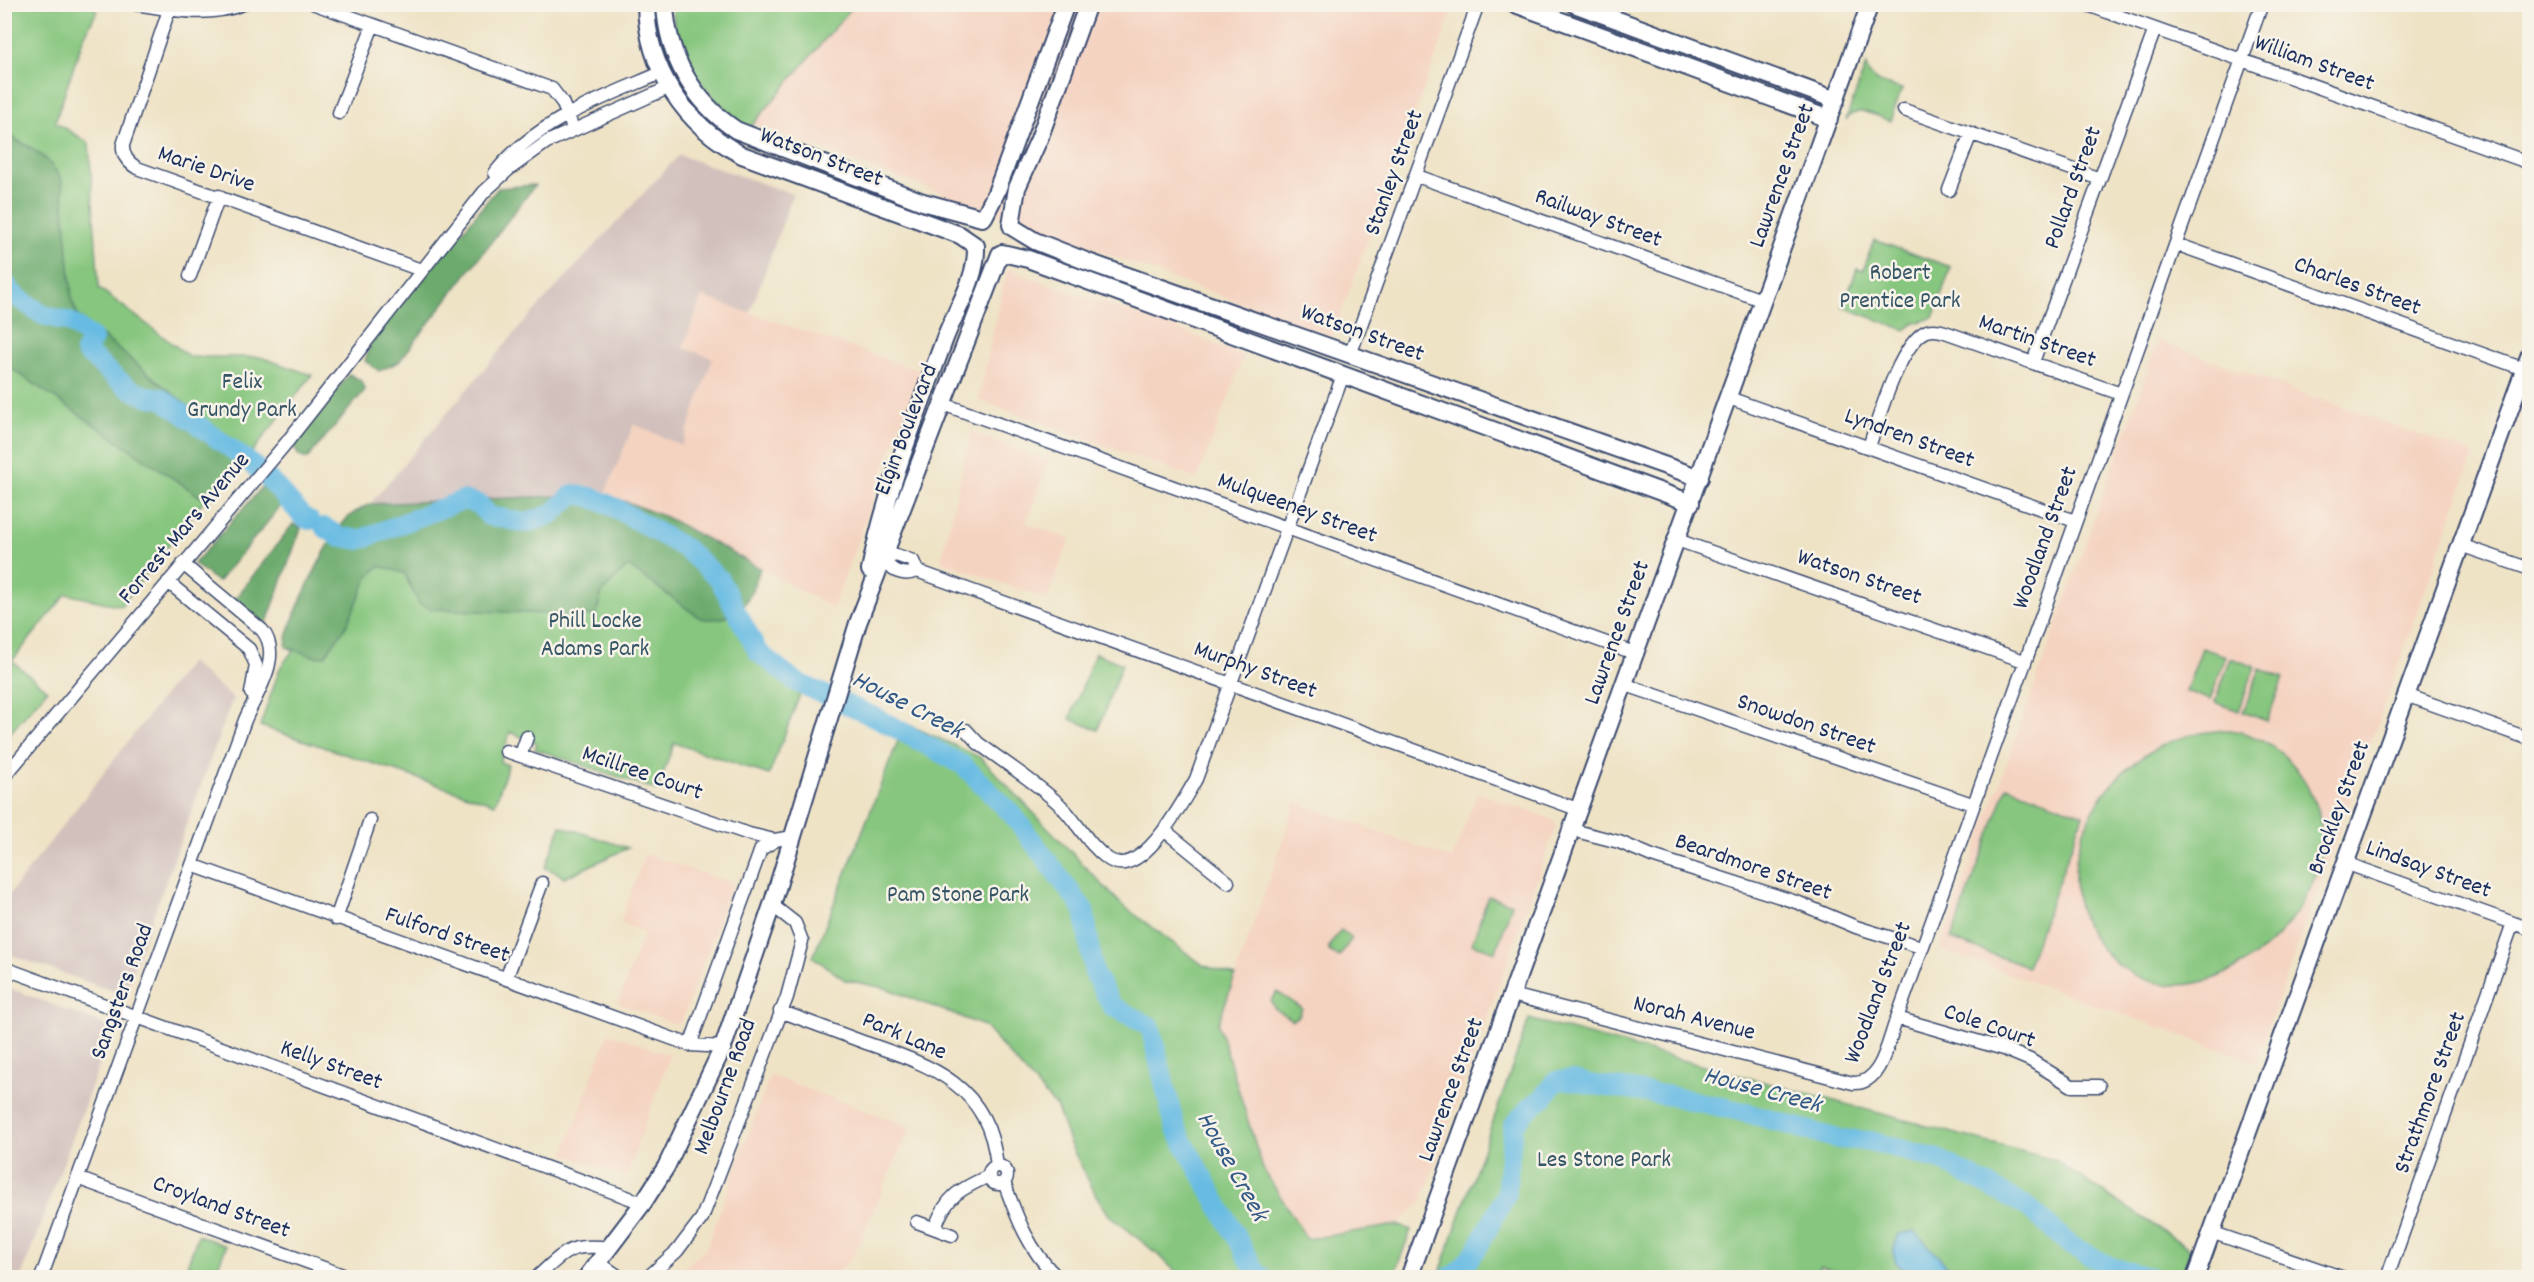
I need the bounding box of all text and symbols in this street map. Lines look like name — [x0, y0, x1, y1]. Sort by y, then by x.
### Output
street label: William Street — [2249, 27, 2379, 101]
street label: Lawrence Street — [1741, 99, 1825, 253]
street label: Stanley Street — [1357, 105, 1434, 241]
street label: Watson Street — [754, 119, 888, 197]
street label: Pollard Street — [2036, 122, 2112, 254]
street label: Marie Drive — [153, 137, 259, 203]
street label: Railway Street — [1530, 180, 1667, 258]
street label: Charles Street — [2289, 248, 2426, 326]
park label: Robert Prentice Park — [1839, 257, 1961, 319]
street label: Watson Street — [1295, 296, 1429, 372]
street label: Martin Street — [1974, 306, 2101, 378]
street label: Elgin Boulevard — [866, 359, 948, 501]
park label: Felix Grundy Park — [187, 366, 297, 428]
street label: Lyndren Street — [1839, 400, 1979, 478]
street label: Forrest Mars Avenue — [111, 445, 259, 613]
street label: Woodland Street — [2004, 462, 2088, 614]
street label: Mulqueeney Street — [1213, 464, 1382, 554]
street label: Watson Street — [1792, 541, 1926, 615]
street label: Lawrence Street — [1576, 556, 1660, 710]
park label: Phill Locke Adams Park — [541, 605, 649, 667]
street label: Murphy Street — [1189, 633, 1322, 709]
water label: House Creek — [845, 662, 971, 751]
street label: Snowdon Street — [1732, 685, 1880, 765]
street label: Brockley Street — [2300, 736, 2380, 880]
street label: Mcillree Court — [577, 737, 707, 811]
street label: Beardmore Street — [1670, 825, 1836, 911]
street label: Lindsay Street — [2360, 832, 2496, 909]
park label: Pam Stone Park — [887, 879, 1029, 913]
street label: Fulford Street — [380, 899, 514, 973]
street label: Woodland Street — [1836, 917, 1922, 1069]
street label: Sangsters Road — [83, 919, 163, 1065]
street label: Norah Avenue — [1629, 987, 1759, 1051]
street label: Cole Court — [1939, 995, 2040, 1059]
street label: Park Lane — [856, 1004, 952, 1070]
street label: Strathmore Street — [2386, 1007, 2476, 1179]
street label: Lawrence Street — [1410, 1013, 1494, 1167]
street label: Melbourne Road — [686, 1014, 766, 1160]
street label: Kelly Street — [275, 1032, 387, 1100]
water label: House Creek — [1699, 1058, 1827, 1125]
water label: House Creek — [1186, 1105, 1278, 1231]
park label: Les Stone Park — [1537, 1144, 1671, 1178]
street label: Croyland Street — [147, 1167, 295, 1249]

